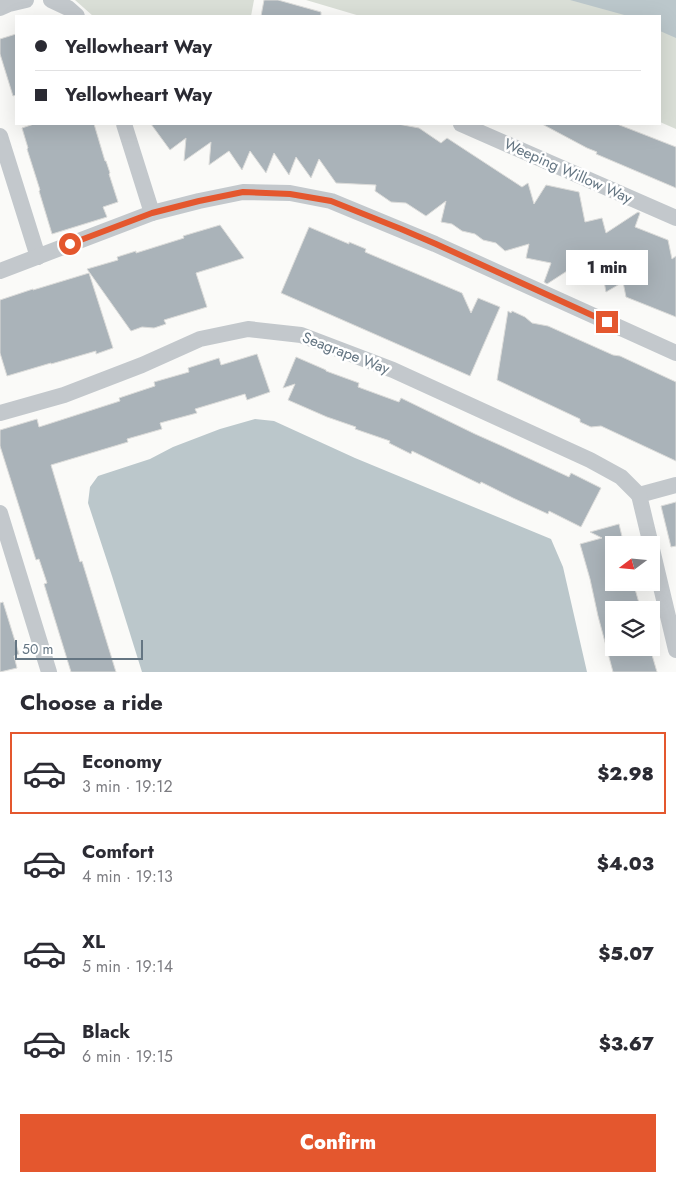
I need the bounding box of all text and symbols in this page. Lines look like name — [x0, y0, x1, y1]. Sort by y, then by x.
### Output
text: Yellowheart Way — [65, 33, 212, 60]
text: Yellowheart Way — [65, 81, 212, 108]
street label: Weeping Willow Way — [501, 133, 636, 209]
route start — [59, 233, 81, 255]
callout: 1 min — [566, 250, 648, 284]
text: 1 min — [587, 256, 627, 279]
route end — [596, 311, 618, 333]
street label: Seagrape Way — [299, 326, 393, 380]
north arrow — [605, 536, 660, 591]
map controls — [605, 536, 660, 656]
button: layers — [605, 601, 660, 656]
scale bar — [15, 637, 142, 660]
text: 50 m — [22, 639, 53, 659]
text: Choose a ride — [20, 686, 163, 718]
text: Economy — [82, 748, 162, 775]
icon: car — [22, 751, 67, 796]
text: $2.98 — [597, 760, 654, 787]
text: 3 min · 19:12 — [82, 775, 173, 798]
text: Comfort — [82, 838, 154, 865]
icon: car — [22, 841, 67, 886]
text: $4.03 — [597, 850, 654, 877]
text: 4 min · 19:13 — [82, 865, 173, 888]
text: XL — [82, 928, 105, 955]
icon: car — [22, 931, 67, 976]
text: $5.07 — [598, 940, 654, 967]
text: 5 min · 19:14 — [82, 955, 173, 978]
text: Black — [82, 1018, 130, 1045]
icon: car — [22, 1021, 67, 1066]
text: $3.67 — [599, 1030, 654, 1057]
text: 6 min · 19:15 — [82, 1045, 173, 1068]
button: Confirm — [20, 1114, 656, 1172]

